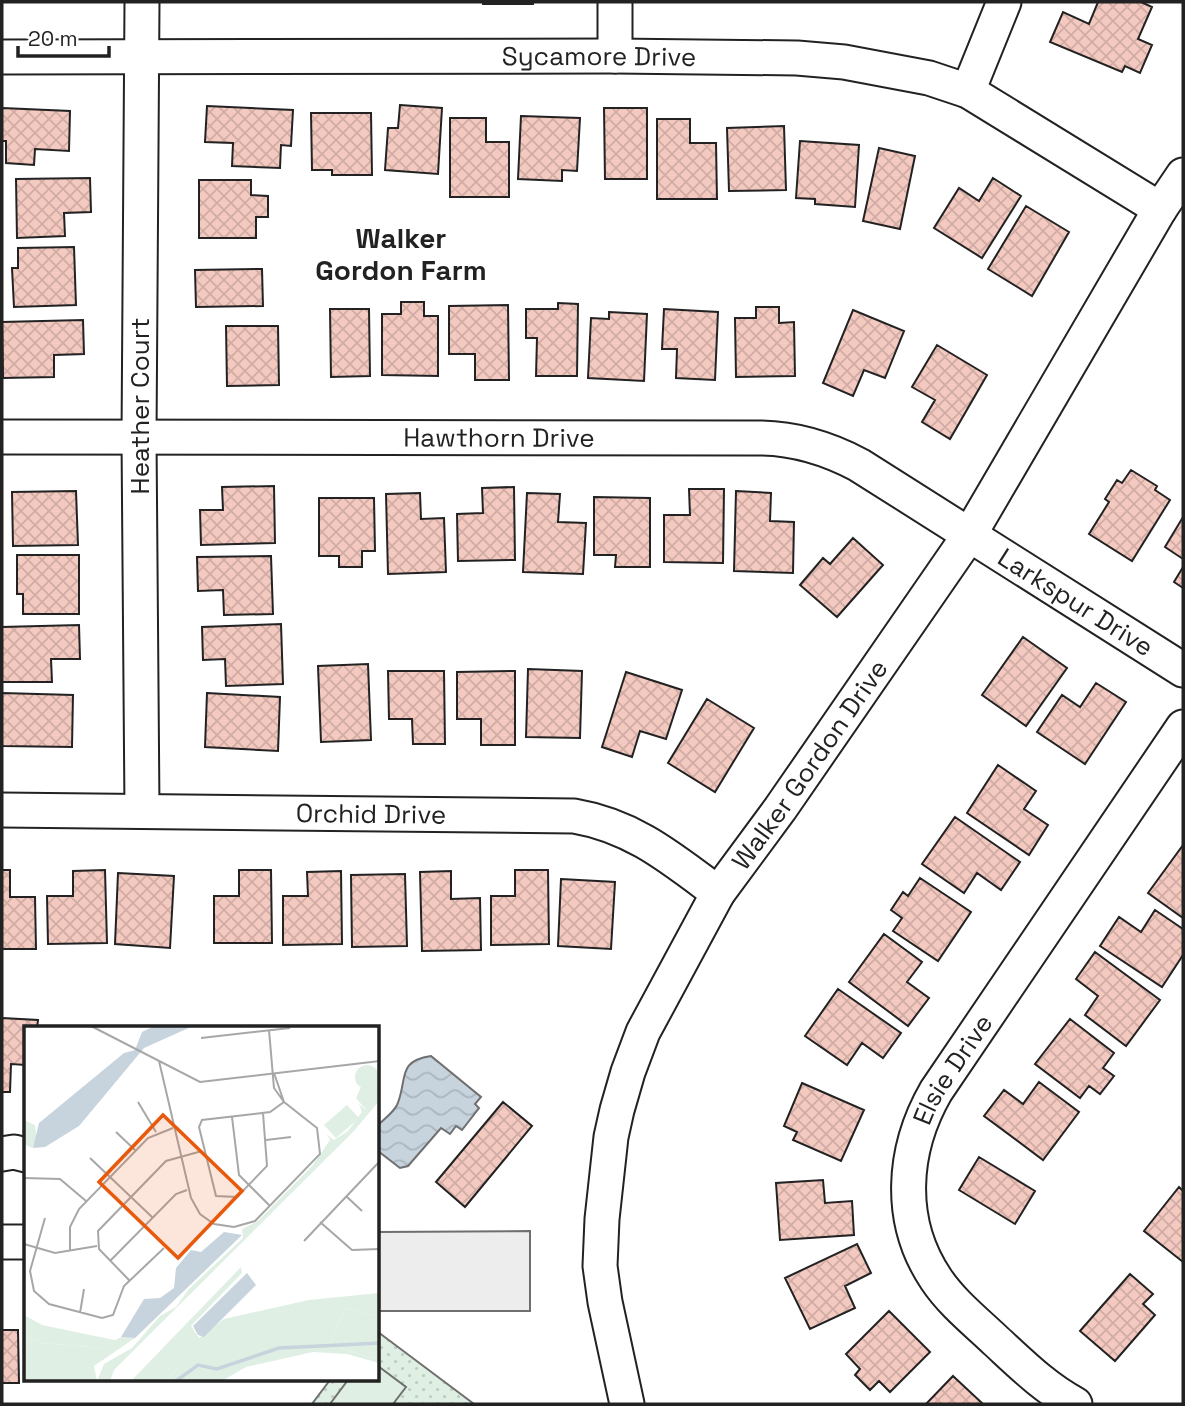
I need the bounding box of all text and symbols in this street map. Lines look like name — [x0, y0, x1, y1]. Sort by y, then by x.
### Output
scale bar — [18, 14, 108, 58]
text: 20 m — [28, 25, 78, 52]
street label: Sycamore Drive — [502, 39, 696, 74]
district label: Walker Gordon Farm — [315, 220, 487, 288]
street label: Heather Court — [123, 318, 157, 494]
street label: Hawthorn Drive — [403, 421, 595, 455]
street label: Larkspur Drive — [991, 540, 1160, 664]
street label: Walker Gordon Drive — [724, 653, 895, 876]
street label: Orchid Drive — [296, 796, 446, 832]
street label: Elsie Drive — [905, 1007, 1000, 1130]
inset map — [24, 1026, 380, 1382]

